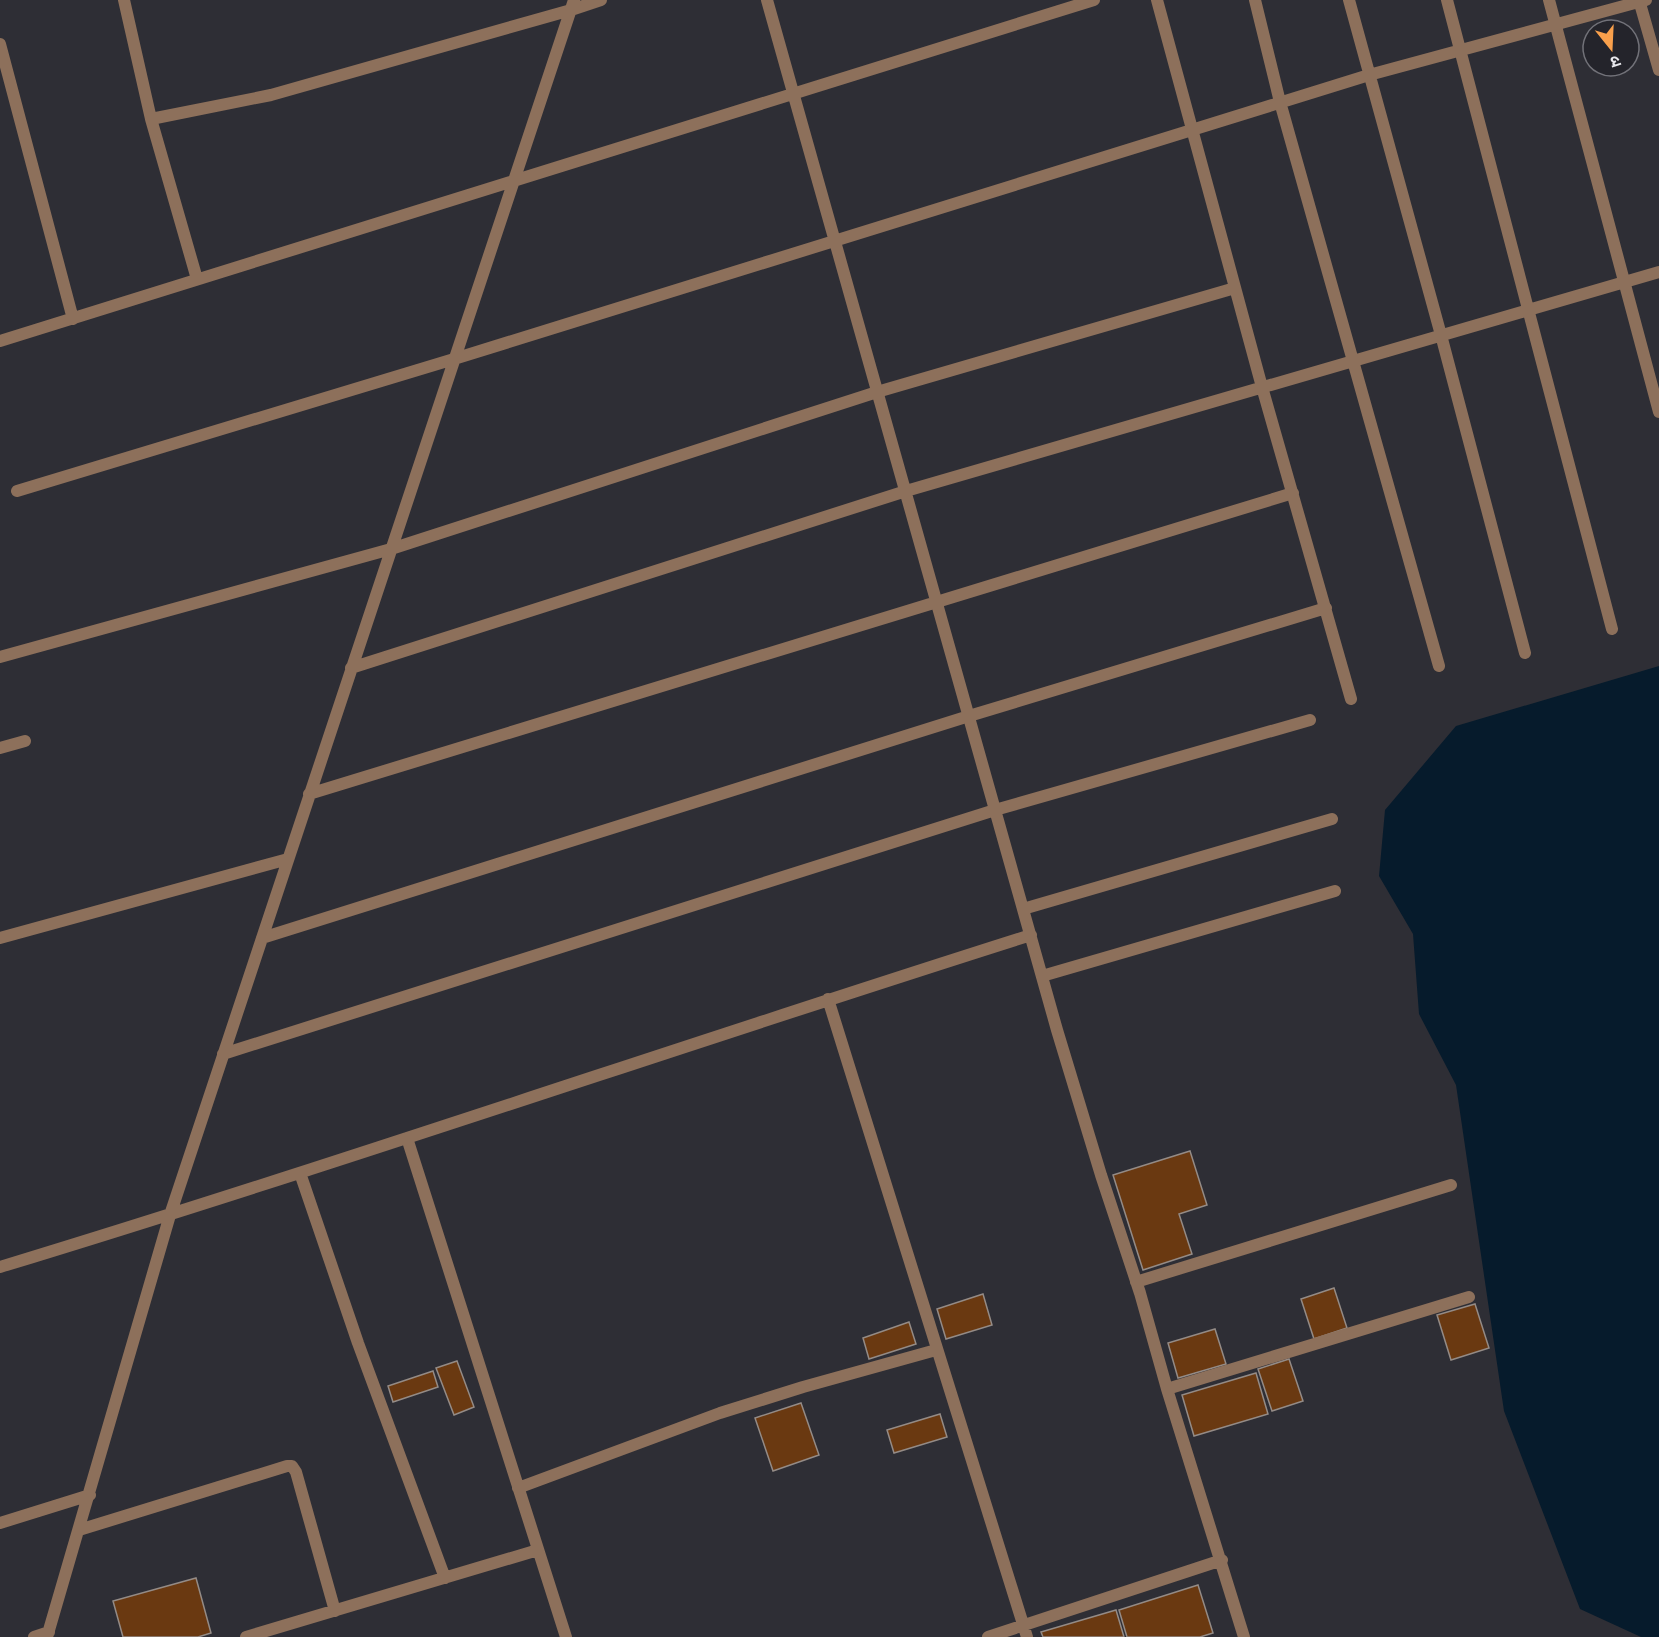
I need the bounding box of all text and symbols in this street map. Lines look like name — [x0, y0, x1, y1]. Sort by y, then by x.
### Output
north arrow — [1581, 18, 1641, 78]
text: उ — [1607, 51, 1623, 72]

